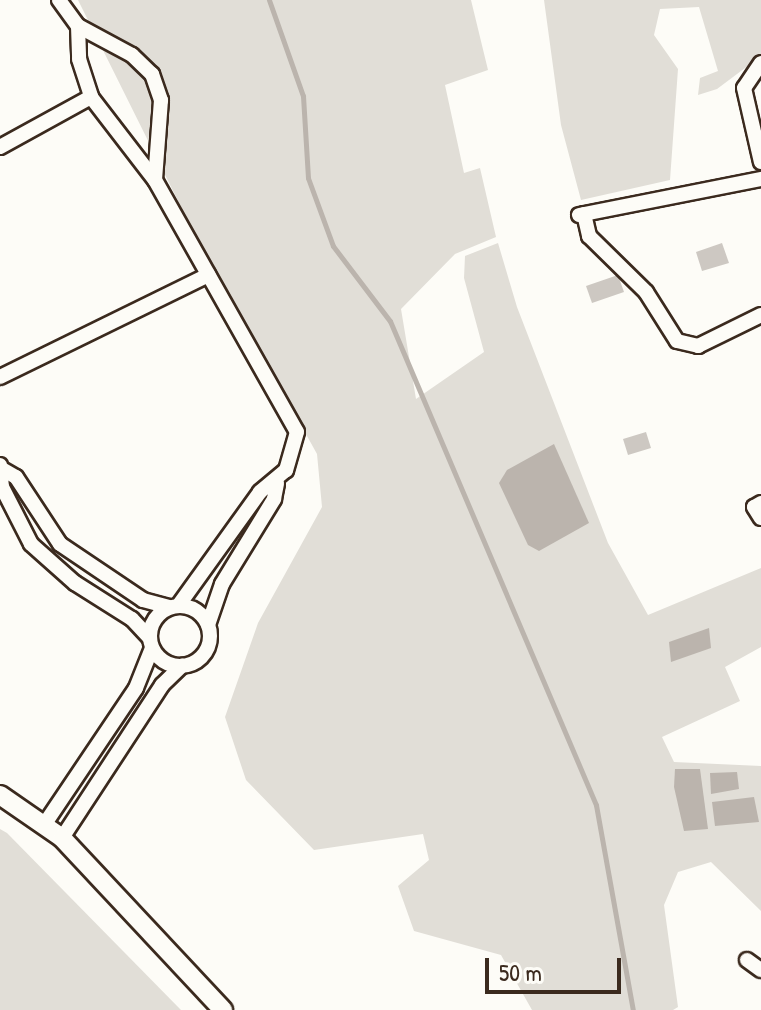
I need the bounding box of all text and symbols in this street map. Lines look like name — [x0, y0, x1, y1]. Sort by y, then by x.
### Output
scale bar — [489, 942, 625, 992]
text: 50 m — [499, 956, 542, 988]

